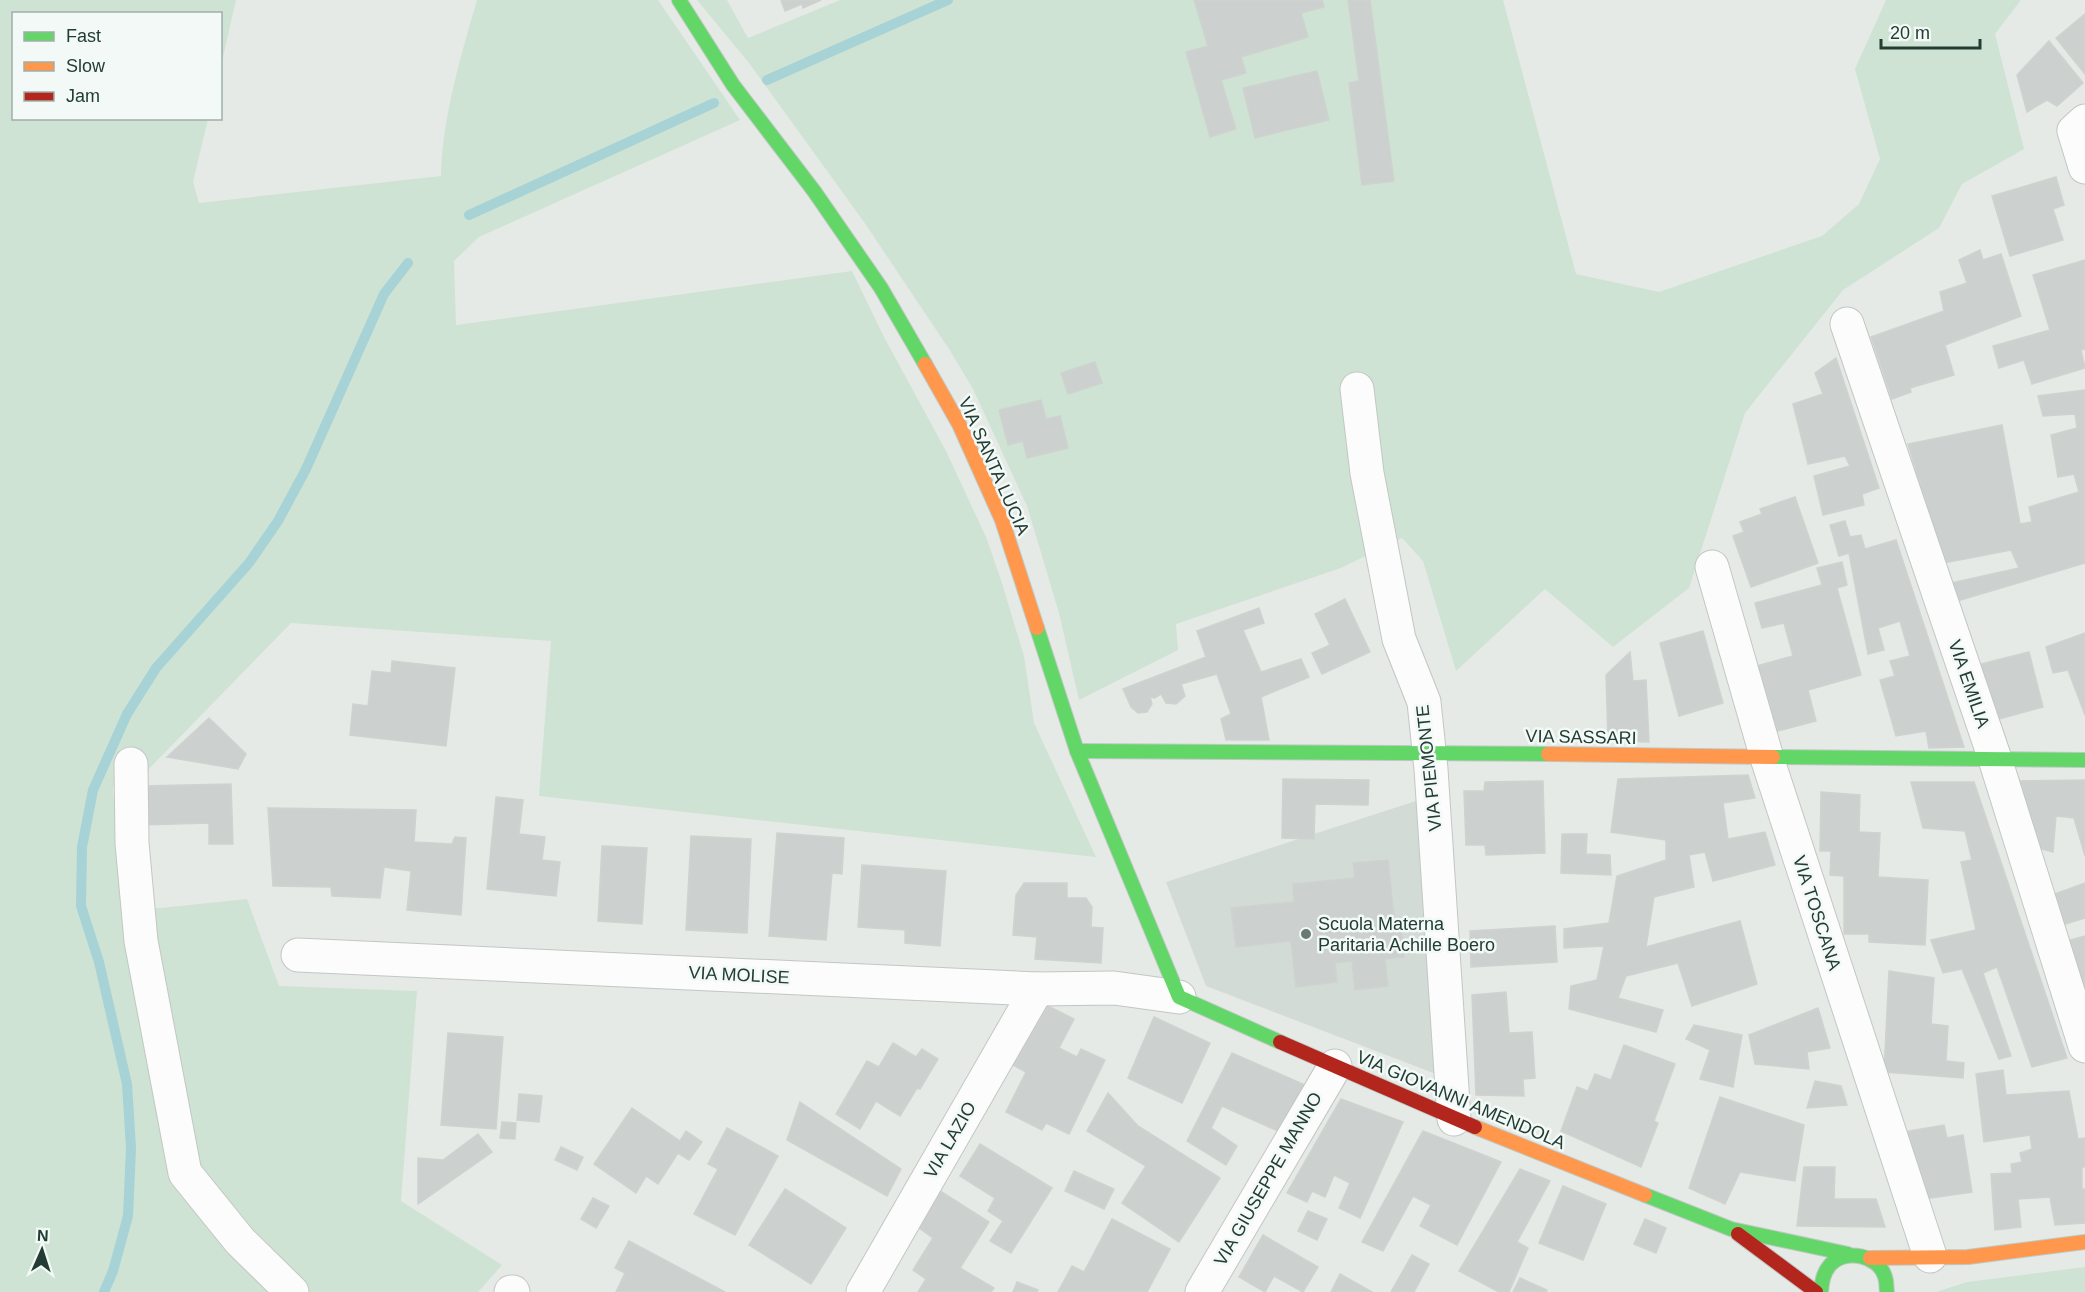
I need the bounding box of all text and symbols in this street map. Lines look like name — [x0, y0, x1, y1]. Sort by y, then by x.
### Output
legend — [12, 12, 222, 120]
scale bar — [1881, 12, 1980, 50]
text: 20 m — [1890, 23, 1930, 43]
text: Fast — [66, 26, 101, 46]
text: Slow — [66, 56, 106, 76]
text: Jam — [66, 86, 100, 106]
street label: VIA SANTA LUCIA — [955, 394, 1033, 538]
street label: VIA EMILIA — [1945, 637, 1993, 731]
street label: VIA PIEMONTE — [1412, 704, 1446, 832]
street label: VIA SASSARI — [1525, 726, 1637, 748]
street label: VIA TOSCANA — [1789, 853, 1845, 973]
place label: Scuola Materna Paritaria Achille Boero — [1318, 914, 1495, 955]
marker: Scuola Materna Paritaria Achille Boero — [1299, 927, 1313, 941]
street label: VIA MOLISE — [688, 962, 790, 988]
street label: VIA GIOVANNI AMENDOLA — [1354, 1047, 1568, 1153]
street label: VIA GIUSEPPE MANNO — [1210, 1089, 1326, 1269]
street label: VIA LAZIO — [920, 1098, 980, 1182]
north arrow — [12, 1220, 72, 1280]
text: N — [37, 1227, 49, 1244]

